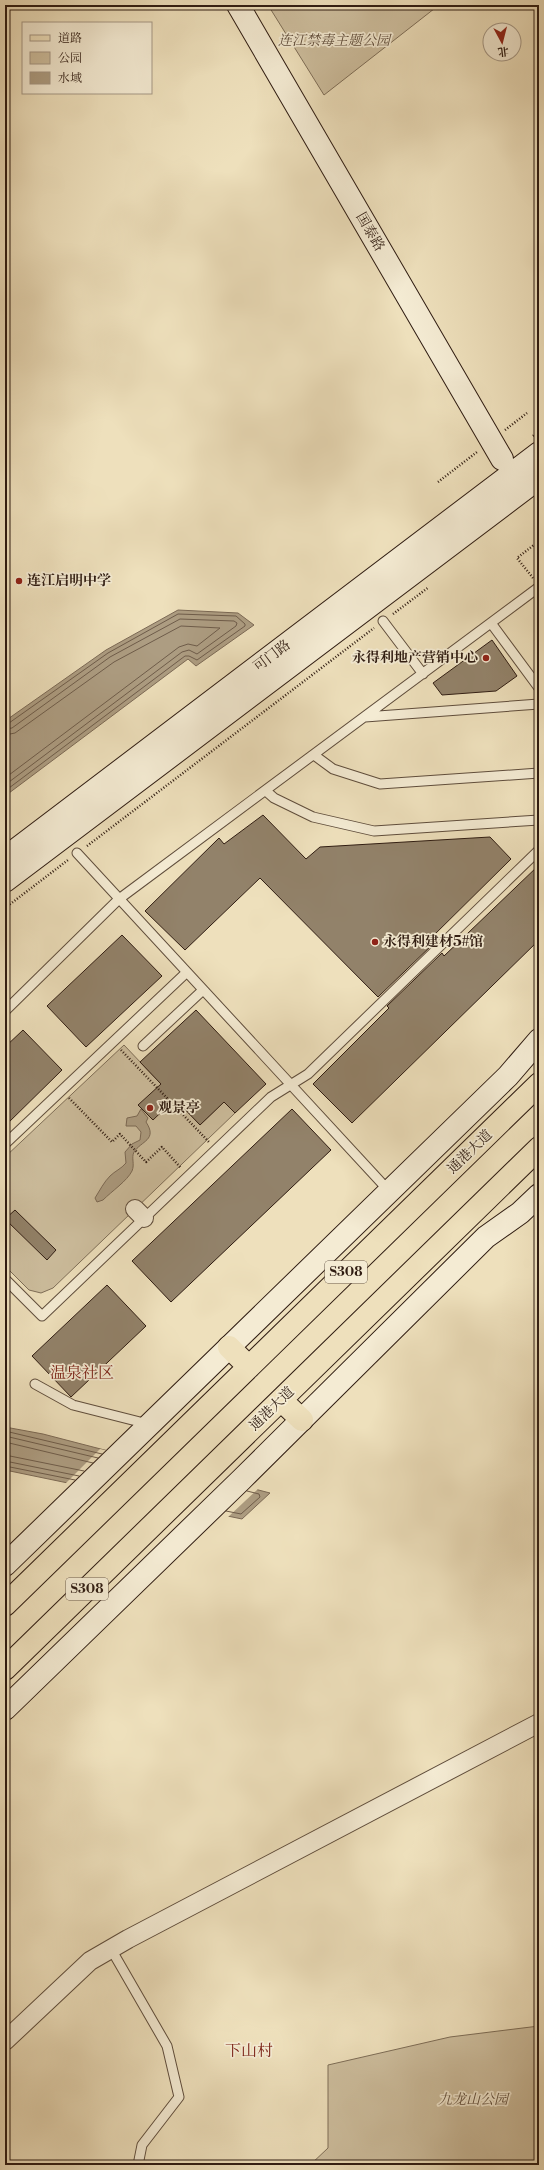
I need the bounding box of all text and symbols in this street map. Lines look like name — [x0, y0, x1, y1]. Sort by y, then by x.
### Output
legend — [22, 22, 152, 94]
north arrow — [482, 22, 522, 62]
text: 道路 — [58, 31, 82, 46]
park label: 连江禁毒主题公园 — [278, 32, 392, 50]
text: 北 — [497, 43, 509, 59]
text: 公园 — [58, 51, 82, 66]
text: 水域 — [58, 71, 82, 86]
street label: 国泰路 — [352, 209, 388, 255]
place label: 连江启明中学 — [27, 572, 111, 590]
marker: 连江启明中学 — [14, 576, 24, 586]
street label: 可门路 — [250, 636, 294, 676]
place label: 永得利地产营销中心 — [352, 649, 478, 667]
marker: 永得利地产营销中心 — [481, 653, 491, 663]
place label: 永得利建材5#馆 — [383, 933, 483, 951]
marker: 永得利建材5#馆 — [370, 937, 380, 947]
place label: 观景亭 — [158, 1099, 200, 1117]
marker: 观景亭 — [145, 1103, 155, 1113]
street label: 通港大道 — [444, 1126, 496, 1178]
road number: S308 — [325, 1261, 367, 1283]
district label: 温泉社区 — [50, 1363, 114, 1383]
street label: 通港大道 — [246, 1383, 298, 1435]
road number: S308 — [66, 1578, 108, 1600]
district label: 下山村 — [225, 2041, 273, 2061]
park label: 九龙山公园 — [438, 2091, 510, 2109]

